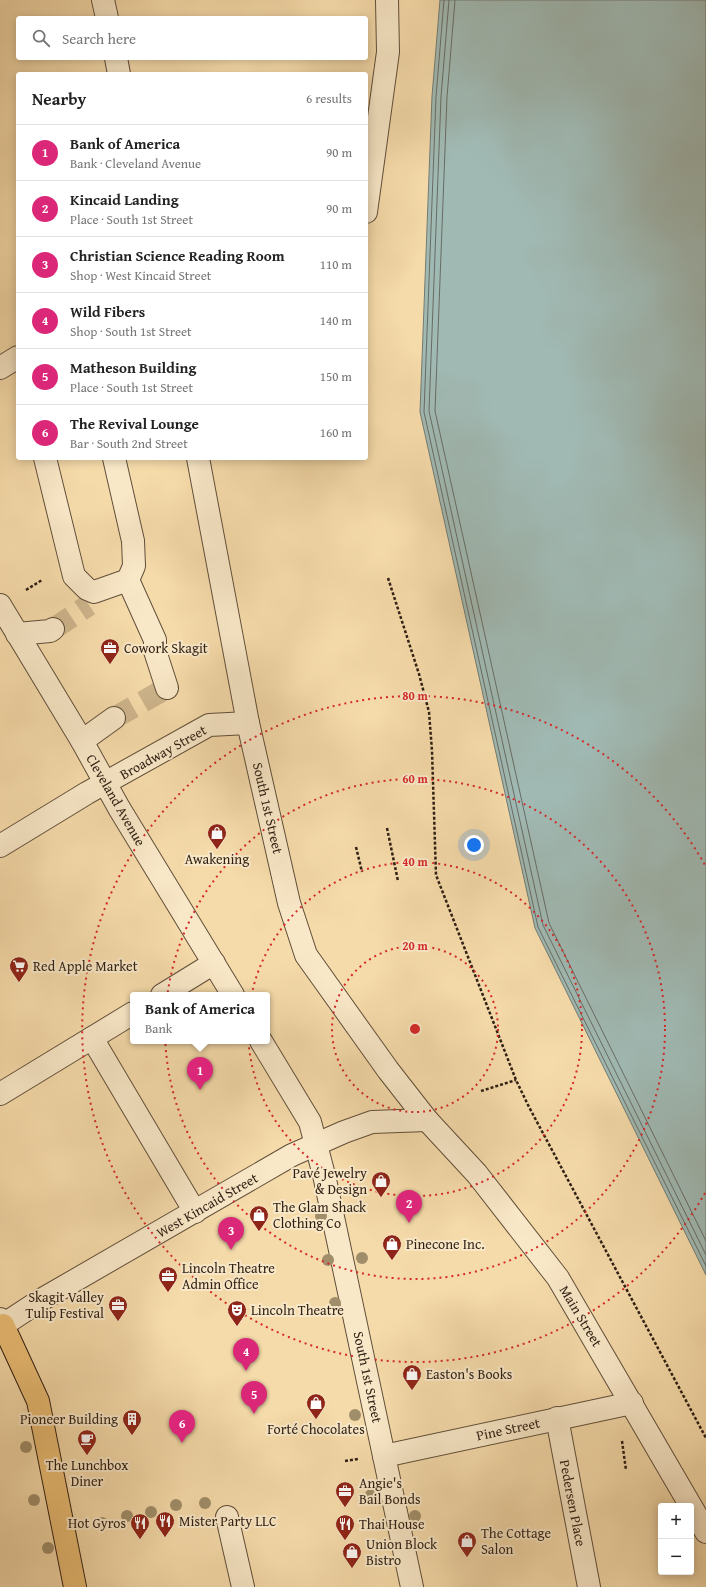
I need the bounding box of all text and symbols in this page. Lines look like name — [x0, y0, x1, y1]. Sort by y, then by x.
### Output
search box — [16, 16, 368, 60]
icon: search — [30, 27, 52, 49]
text: Search here — [62, 28, 136, 49]
text: Nearby — [32, 86, 86, 111]
text: 6 results — [306, 89, 352, 108]
text: Bank of America — [70, 133, 180, 154]
text: 1 — [42, 143, 48, 162]
text: 90 m — [326, 143, 352, 162]
text: Bank · Cleveland Avenue — [70, 154, 201, 173]
text: Kincaid Landing — [70, 189, 179, 210]
text: 2 — [42, 199, 48, 218]
text: 90 m — [326, 199, 352, 218]
text: Place · South 1st Street — [70, 210, 193, 229]
text: Christian Science Reading Room — [70, 245, 285, 266]
text: 3 — [42, 255, 48, 274]
text: 110 m — [320, 255, 352, 274]
text: Shop · West Kincaid Street — [70, 266, 211, 285]
text: Wild Fibers — [70, 301, 145, 322]
text: 4 — [42, 311, 48, 330]
text: 140 m — [320, 311, 352, 330]
text: Shop · South 1st Street — [70, 322, 192, 341]
text: Matheson Building — [70, 357, 196, 378]
text: 5 — [42, 367, 48, 386]
text: 150 m — [320, 367, 352, 386]
text: Place · South 1st Street — [70, 378, 193, 397]
text: The Revival Lounge — [70, 413, 199, 434]
text: 6 — [42, 423, 48, 442]
text: 160 m — [320, 423, 352, 442]
text: Bar · South 2nd Street — [70, 434, 188, 453]
office icon: Cowork Skagit — [99, 637, 121, 665]
place label: Cowork Skagit — [124, 638, 208, 658]
text: 80 m — [402, 687, 428, 704]
street label: Broadway Street — [116, 720, 210, 784]
street label: Cleveland Avenue — [82, 750, 151, 850]
street label: South 1st Street — [248, 760, 288, 856]
text: 60 m — [402, 770, 428, 787]
shop icon: Awakening — [206, 822, 228, 850]
your location — [464, 835, 484, 855]
place label: Awakening — [185, 849, 249, 869]
text: 40 m — [402, 853, 428, 870]
text: 20 m — [402, 937, 428, 954]
supermarket icon: Red Apple Market — [8, 955, 30, 983]
place label: Red Apple Market — [33, 956, 138, 976]
popup — [130, 992, 270, 1044]
text: Bank of America — [145, 998, 255, 1019]
text: Bank — [145, 1019, 172, 1038]
centre of rings — [408, 1022, 422, 1036]
pin: 1 — [187, 1057, 213, 1090]
place label: Pavé Jewelry & Design — [293, 1163, 367, 1199]
street label: West Kincaid Street — [153, 1168, 262, 1242]
shop icon: Pavé Jewelry & Design — [370, 1170, 392, 1198]
pin: 2 — [396, 1190, 422, 1223]
place label: The Glam Shack Clothing Co — [273, 1197, 367, 1233]
shop icon: The Glam Shack Clothing Co — [248, 1204, 270, 1232]
pin: 3 — [218, 1217, 244, 1250]
shop icon: Pinecone Inc. — [381, 1233, 403, 1261]
place label: Pinecone Inc. — [406, 1234, 485, 1254]
place label: Lincoln Theatre Admin Office — [182, 1258, 275, 1294]
office icon: Lincoln Theatre Admin Office — [157, 1265, 179, 1293]
street label: Main Street — [555, 1282, 607, 1351]
place label: Skagit Valley Tulip Festival — [26, 1287, 104, 1323]
office icon: Skagit Valley Tulip Festival — [107, 1294, 129, 1322]
theatre icon: Lincoln Theatre — [226, 1299, 248, 1327]
place label: Lincoln Theatre — [251, 1300, 344, 1320]
street label: South 1st Street — [349, 1329, 387, 1425]
pin: 4 — [233, 1338, 259, 1371]
shop icon: Easton's Books — [401, 1363, 423, 1391]
place label: Easton's Books — [426, 1364, 512, 1384]
pin: 5 — [241, 1381, 267, 1414]
shop icon: Forté Chocolates — [305, 1392, 327, 1420]
building icon: Pioneer Building — [121, 1408, 143, 1436]
place label: Pioneer Building — [20, 1409, 118, 1429]
pin: 6 — [169, 1410, 195, 1443]
street label: Pine Street — [474, 1413, 542, 1445]
place label: Forté Chocolates — [267, 1419, 365, 1439]
cafe icon: The Lunchbox Diner — [76, 1428, 98, 1456]
place label: The Lunchbox Diner — [46, 1455, 129, 1491]
street label: Pedersen Place — [555, 1458, 591, 1548]
place label: Angie's Bail Bonds — [359, 1473, 420, 1509]
office icon: Angie's Bail Bonds — [334, 1480, 356, 1508]
map controls — [658, 1503, 694, 1575]
button: + — [658, 1503, 694, 1539]
restaurant icon: Mister Party LLC — [154, 1510, 176, 1538]
place label: Mister Party LLC — [179, 1511, 277, 1531]
restaurant icon: Hot Gyros — [129, 1512, 151, 1540]
place label: Hot Gyros — [68, 1513, 126, 1533]
restaurant icon: Thai House — [334, 1513, 356, 1541]
place label: Thai House — [359, 1514, 425, 1534]
place label: The Cottage Salon — [481, 1523, 552, 1559]
shop icon: The Cottage Salon — [456, 1530, 478, 1558]
place label: Union Block Bistro — [366, 1534, 438, 1570]
button: − — [658, 1539, 694, 1575]
shop icon: Union Block Bistro — [341, 1541, 363, 1569]

